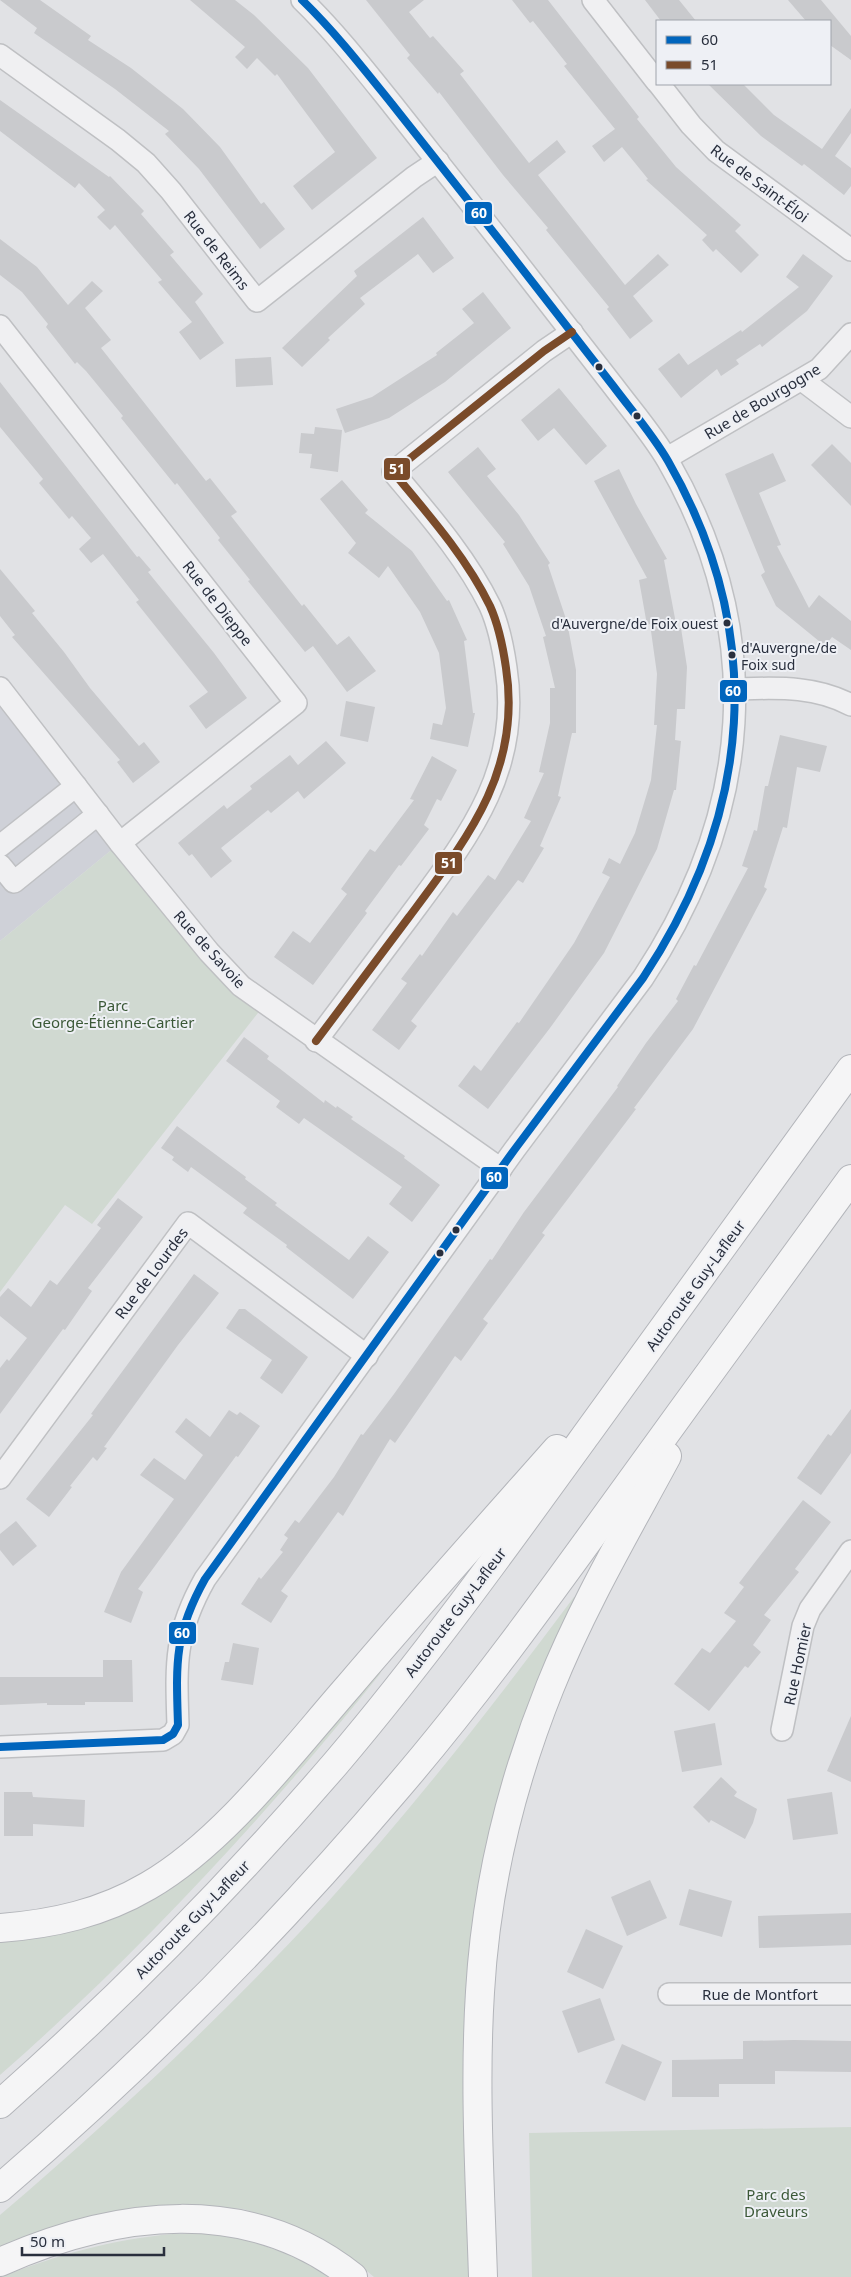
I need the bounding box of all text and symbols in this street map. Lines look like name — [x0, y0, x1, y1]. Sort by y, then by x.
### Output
legend — [656, 20, 831, 85]
text: 60 — [701, 29, 718, 49]
text: 51 — [701, 54, 718, 74]
street label: Rue de Saint-Éloi — [707, 140, 813, 226]
line badge: 60 — [464, 201, 493, 225]
text: 60 — [471, 203, 487, 222]
street label: Rue de Reims — [180, 206, 254, 294]
street label: Rue de Bourgogne — [700, 358, 824, 444]
unlabelled marker — [594, 362, 604, 372]
unlabelled marker — [632, 411, 642, 421]
line badge: 51 — [383, 457, 411, 481]
text: 51 — [389, 459, 405, 478]
street label: Rue de Dieppe — [178, 556, 258, 650]
place label: d'Auvergne/de Foix ouest — [551, 614, 718, 633]
marker: d'Auvergne/de Foix ouest — [722, 618, 732, 628]
place label: d'Auvergne/de Foix sud — [741, 638, 837, 674]
marker: d'Auvergne/de Foix sud — [727, 650, 737, 660]
line badge: 60 — [719, 679, 748, 703]
text: 60 — [725, 681, 741, 700]
line badge: 51 — [434, 851, 463, 875]
text: 51 — [441, 853, 457, 872]
street label: Rue de Savoie — [170, 906, 250, 992]
park label: Parc George-Étienne-Cartier — [32, 995, 194, 1032]
line badge: 60 — [480, 1166, 509, 1190]
text: 60 — [486, 1167, 502, 1186]
street label: Autoroute Guy-Lafleur — [641, 1216, 749, 1354]
street label: Rue de Lourdes — [110, 1223, 192, 1323]
unlabelled marker — [451, 1225, 461, 1235]
unlabelled marker — [435, 1248, 445, 1258]
street label: Autoroute Guy-Lafleur — [400, 1543, 510, 1681]
line badge: 60 — [168, 1621, 197, 1645]
street label: Rue Homier — [779, 1621, 815, 1707]
text: 60 — [174, 1623, 190, 1642]
street label: Autoroute Guy-Lafleur — [130, 1855, 254, 1983]
street label: Rue de Montfort — [702, 1984, 818, 2004]
park label: Parc des Draveurs — [744, 2184, 808, 2221]
scale bar — [22, 2224, 165, 2256]
text: 50 m — [30, 2231, 65, 2251]

